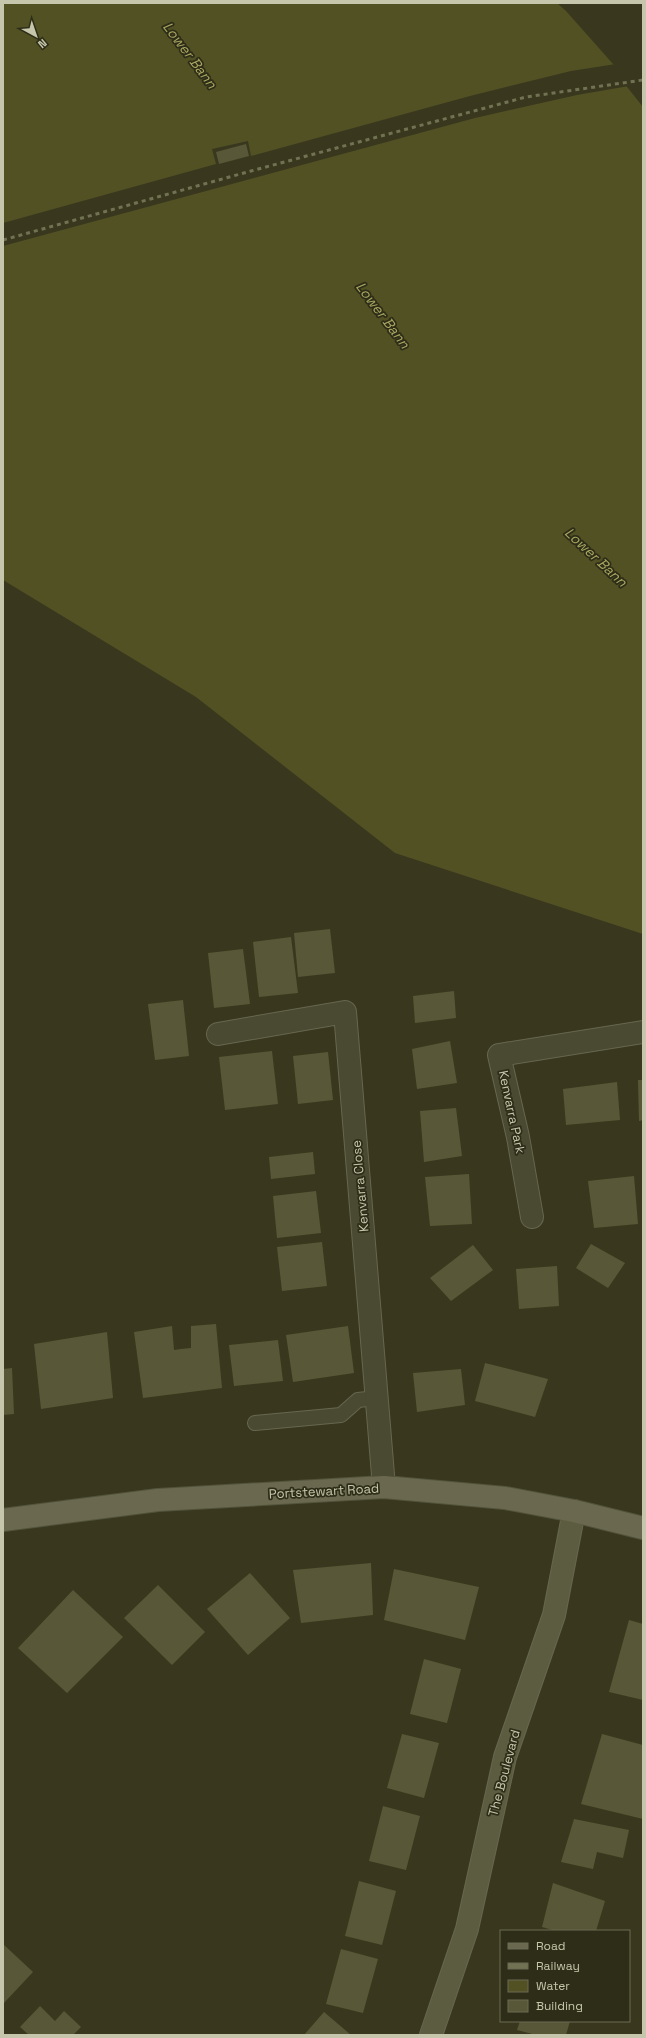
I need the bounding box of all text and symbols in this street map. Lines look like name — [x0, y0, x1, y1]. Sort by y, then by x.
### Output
north arrow — [16, 16, 56, 56]
water label: Lower Bann — [159, 18, 221, 92]
text: N — [35, 36, 50, 51]
water label: Lower Bann — [352, 278, 414, 352]
water label: Lower Bann — [561, 524, 631, 591]
street label: Kenvarra Park — [495, 1069, 529, 1155]
street label: Kenvarra Close — [348, 1139, 372, 1233]
street label: Portstewart Road — [268, 1480, 380, 1502]
street label: The Boulevard — [484, 1728, 524, 1818]
legend — [500, 1930, 630, 2022]
text: Road — [536, 1938, 565, 1954]
text: Railway — [536, 1958, 580, 1974]
text: Water — [536, 1978, 570, 1994]
text: Building — [536, 1998, 583, 2014]

